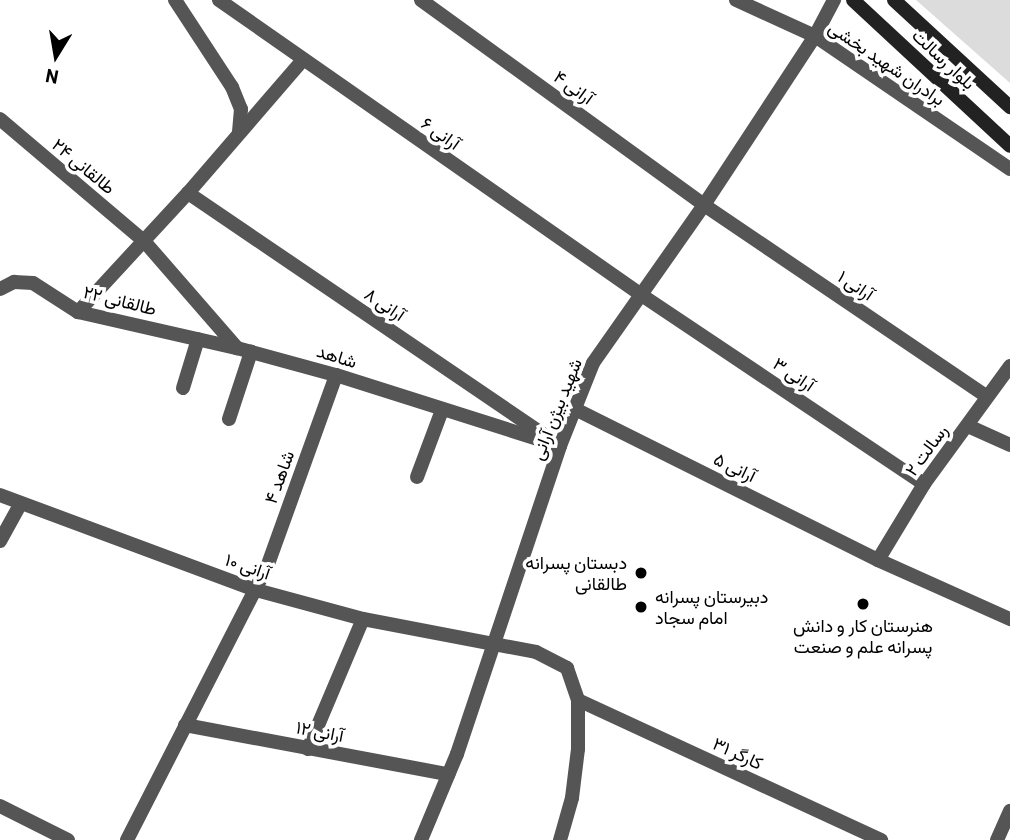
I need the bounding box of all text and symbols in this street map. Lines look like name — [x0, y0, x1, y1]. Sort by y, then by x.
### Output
street label: برادران شهید بخشی — [825, 16, 949, 110]
north arrow — [21, 21, 91, 91]
street label: بلوار رسالت — [908, 24, 980, 94]
text: N — [44, 65, 60, 90]
street label: آرانی ۴ — [550, 65, 598, 109]
street label: آرانی ۶ — [417, 112, 465, 154]
street label: طالقانی ۲۴ — [48, 133, 120, 199]
street label: آرانی ۱ — [834, 265, 878, 305]
street label: طالقانی ۲۲ — [81, 281, 159, 319]
street label: آرانی ۸ — [361, 283, 409, 325]
street label: شاهد — [314, 340, 360, 372]
street label: آرانی ۳ — [769, 352, 819, 396]
street label: شهید بیژن آرانی — [526, 355, 586, 463]
street label: رسالت ۲ — [900, 420, 952, 480]
street label: شاهد ۴ — [259, 448, 299, 506]
street label: آرانی ۵ — [710, 448, 760, 486]
street label: آرانی ۱۰ — [223, 548, 273, 584]
place label: دبستان پسرانه طالقانی — [525, 552, 627, 594]
marker: دبستان پسرانه طالقانی — [633, 565, 649, 581]
place label: دبیرستان پسرانه امام سجاد — [655, 586, 768, 628]
marker: هنرستان کار و دانش پسرانه علم و صنعت — [855, 596, 871, 612]
marker: دبیرستان پسرانه امام سجاد — [633, 599, 649, 615]
place label: هنرستان کار و دانش پسرانه علم و صنعت — [793, 615, 933, 658]
street label: آرانی ۱۲ — [294, 716, 346, 746]
street label: کارگر ۳۱ — [710, 732, 766, 774]

